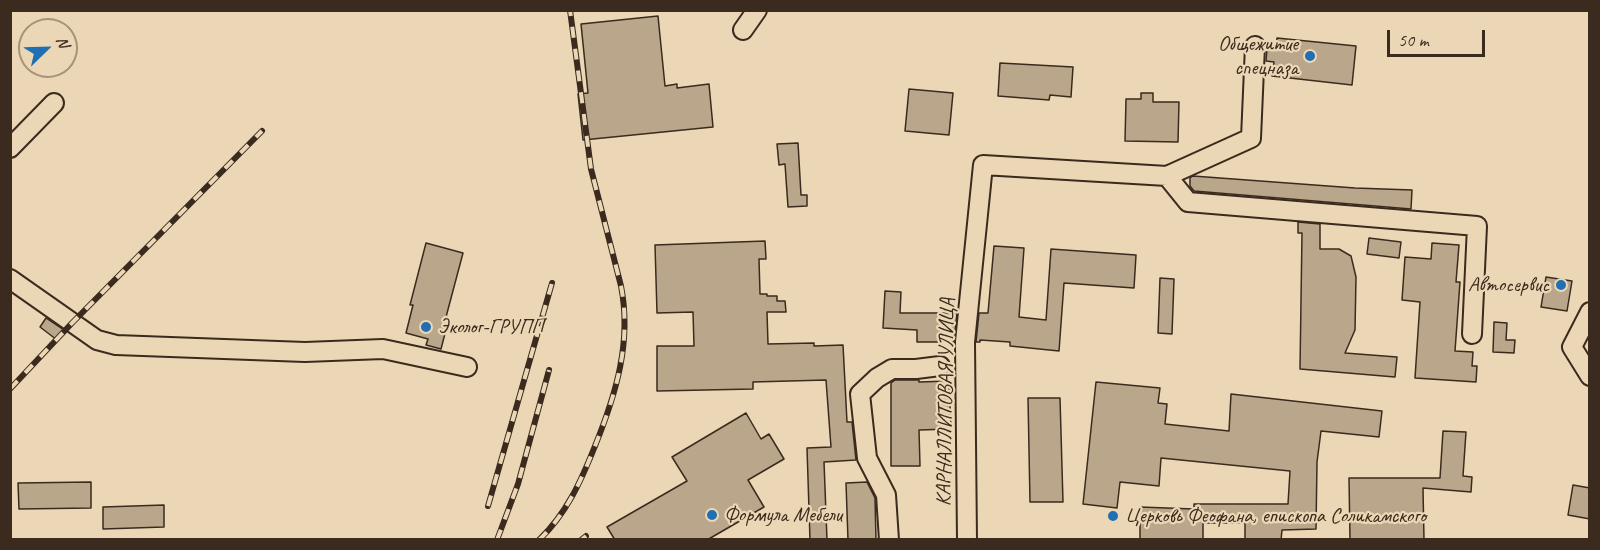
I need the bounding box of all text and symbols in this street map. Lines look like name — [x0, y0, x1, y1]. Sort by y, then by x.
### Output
north arrow — [18, 18, 78, 78]
scale bar — [1390, 18, 1488, 56]
text: 50 m — [1398, 29, 1429, 51]
place label: Общежитие спецназа — [1218, 31, 1298, 81]
text: N — [52, 33, 74, 50]
marker: Общежитие спецназа — [1303, 49, 1317, 63]
place label: Автосервис — [1468, 272, 1549, 298]
marker: Автосервис — [1554, 278, 1568, 292]
street label: КАРНАЛЛИТОВАЯ УЛИЦА — [932, 298, 960, 506]
place label: Эколог-ГРУПП — [438, 314, 544, 340]
marker: Эколог-ГРУПП — [419, 320, 433, 334]
place label: Формула Мебели — [724, 502, 842, 528]
place label: Церковь Феофана, епископа Соликамского — [1125, 503, 1426, 529]
marker: Формула Мебели — [705, 508, 719, 522]
marker: Церковь Феофана, епископа Соликамского — [1106, 509, 1120, 523]

